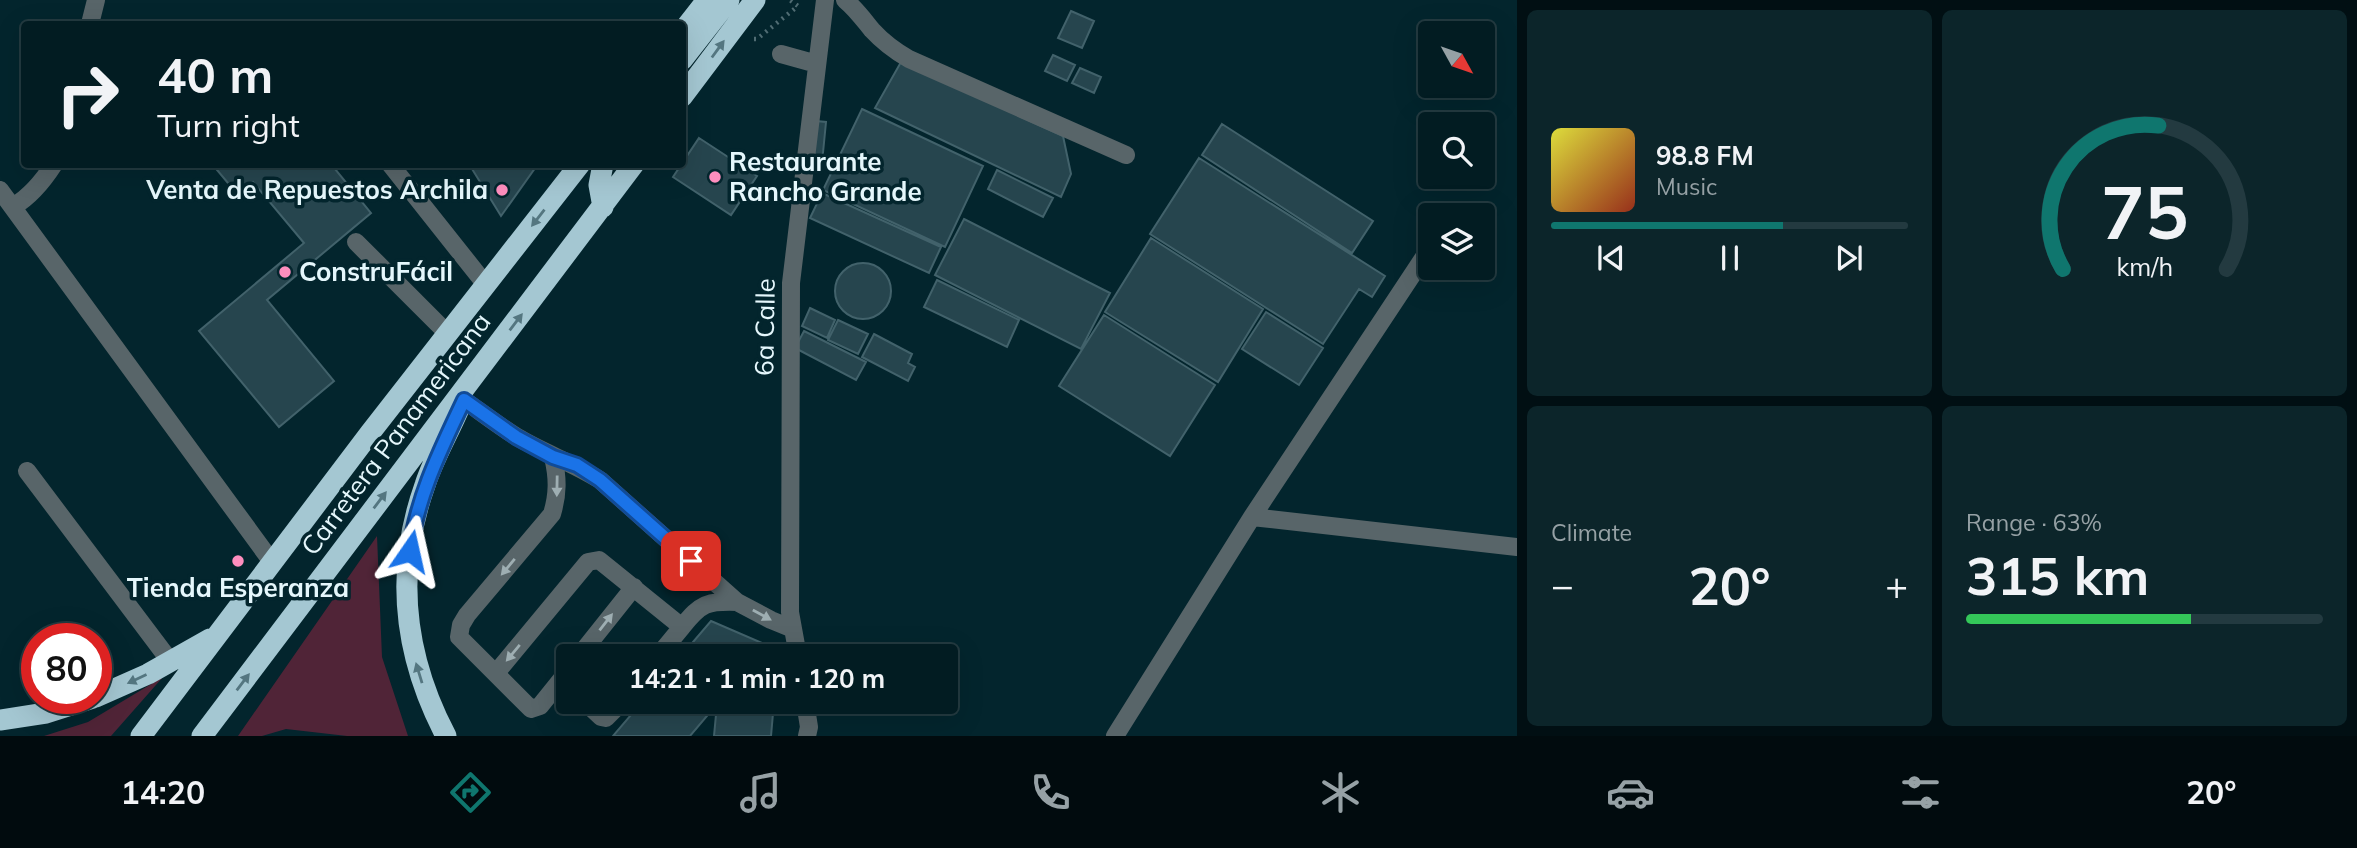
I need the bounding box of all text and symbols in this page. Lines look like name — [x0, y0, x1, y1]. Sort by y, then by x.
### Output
north arrow — [1418, 21, 1494, 98]
map controls — [1418, 21, 1495, 280]
one-way arrow — [711, 40, 725, 58]
text: 40 m — [157, 44, 273, 105]
icon: right — [42, 49, 133, 140]
text: Turn right — [157, 105, 300, 145]
button: search — [1418, 112, 1495, 189]
text: 98.8 FM — [1656, 139, 1754, 172]
place label: Restaurante Rancho Grande — [729, 145, 922, 208]
text: 75 — [2101, 166, 2188, 257]
marker: Restaurante Rancho Grande — [707, 169, 723, 185]
text: Music — [1656, 172, 1717, 201]
place label: Venta de Repuestos Archila — [145, 173, 488, 206]
marker: Venta de Repuestos Archila — [494, 182, 510, 198]
button: layers — [1418, 203, 1495, 280]
one-way arrow — [530, 209, 545, 227]
icon: previous — [1592, 239, 1630, 277]
icon: pause — [1711, 239, 1749, 277]
icon: next — [1830, 239, 1868, 277]
text: km/h — [2116, 251, 2173, 282]
place label: ConstruFácil — [299, 255, 453, 288]
marker: ConstruFácil — [277, 264, 293, 280]
street label: 6a Calle — [747, 278, 782, 376]
street label: Carretera Panamericana — [294, 306, 498, 561]
one-way arrow — [509, 312, 523, 331]
one-way arrow — [551, 475, 562, 497]
one-way arrow — [373, 492, 388, 510]
text: Range · 63% — [1966, 508, 2102, 537]
position arrow — [373, 514, 447, 588]
text: Climate — [1551, 518, 1632, 547]
pin — [661, 531, 721, 591]
icon: arrive — [672, 542, 710, 580]
text: 315 km — [1966, 543, 2149, 608]
marker: Tienda Esperanza — [230, 553, 246, 569]
text: 20° — [1688, 553, 1771, 618]
one-way arrow — [501, 558, 516, 575]
text: − — [1551, 561, 1574, 609]
text: + — [1885, 561, 1908, 609]
place label: Tienda Esperanza — [127, 571, 349, 604]
one-way arrow — [752, 609, 772, 621]
one-way arrow — [599, 613, 614, 631]
speed limit sign: 80 — [21, 623, 112, 714]
one-way arrow — [506, 644, 521, 661]
text: 14:21 · 1 min · 120 m — [629, 662, 885, 695]
one-way arrow — [414, 663, 424, 684]
one-way arrow — [235, 673, 250, 691]
one-way arrow — [126, 674, 147, 685]
icon: directions — [446, 768, 495, 817]
icon: music — [736, 768, 785, 817]
icon: phone — [1026, 768, 1075, 817]
icon: climate — [1316, 768, 1365, 817]
icon: car — [1606, 768, 1655, 817]
icon: filters — [1896, 768, 1945, 817]
text: 14:20 — [120, 772, 205, 812]
text: 20° — [2186, 772, 2236, 812]

